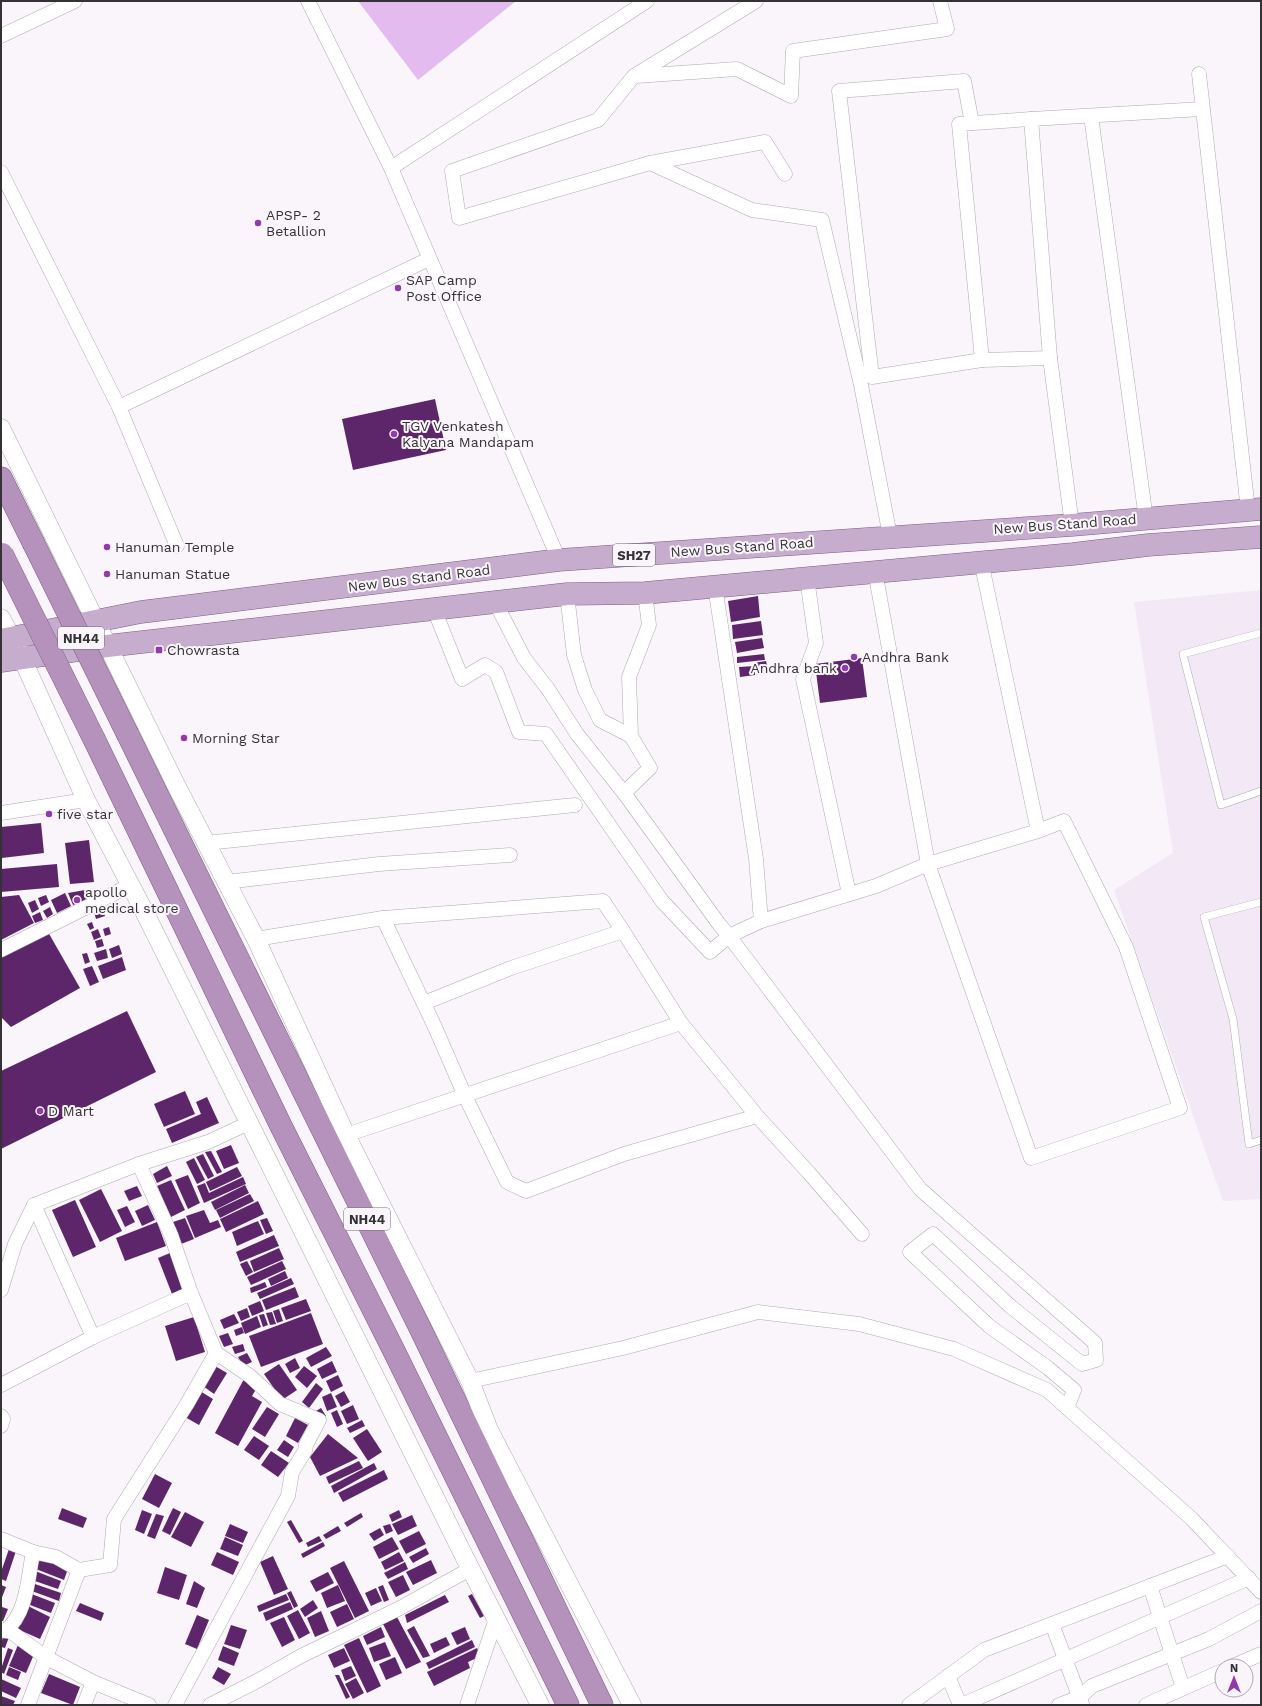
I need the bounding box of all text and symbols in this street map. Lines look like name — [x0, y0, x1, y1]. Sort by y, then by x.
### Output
place label: APSP- 2 Betallion — [266, 207, 326, 239]
marker: APSP- 2 Betallion — [253, 218, 263, 228]
place label: SAP Camp Post Office — [406, 272, 482, 304]
marker: SAP Camp Post Office — [393, 283, 403, 293]
place label: TGV Venkatesh Kalyana Mandapam — [402, 418, 534, 450]
marker: TGV Venkatesh Kalyana Mandapam — [389, 429, 399, 439]
street label: New Bus Stand Road — [993, 511, 1137, 537]
street label: New Bus Stand Road — [670, 534, 814, 560]
place label: Hanuman Temple — [115, 539, 234, 555]
marker: Hanuman Temple — [102, 542, 112, 552]
road number: SH27 — [613, 544, 655, 566]
street label: New Bus Stand Road — [347, 561, 491, 595]
place label: Hanuman Statue — [115, 566, 230, 582]
marker: Hanuman Statue — [102, 569, 112, 579]
road number: NH44 — [58, 627, 104, 649]
place label: Chowrasta — [167, 642, 240, 658]
marker: Chowrasta — [154, 645, 164, 655]
place label: Andhra Bank — [862, 649, 949, 665]
marker: Andhra Bank — [849, 652, 859, 662]
place label: Andhra bank — [750, 660, 837, 676]
marker: Andhra bank — [840, 663, 850, 673]
place label: Morning Star — [192, 730, 280, 746]
marker: Morning Star — [179, 733, 189, 743]
place label: five star — [57, 806, 114, 822]
marker: five star — [44, 809, 54, 819]
place label: apollo medical store — [85, 884, 178, 916]
marker: apollo medical store — [72, 895, 82, 905]
place label: D Mart — [48, 1103, 94, 1119]
marker: D Mart — [35, 1106, 45, 1116]
road number: NH44 — [344, 1208, 390, 1230]
north arrow — [1214, 1658, 1254, 1698]
text: N — [1230, 1662, 1238, 1675]

